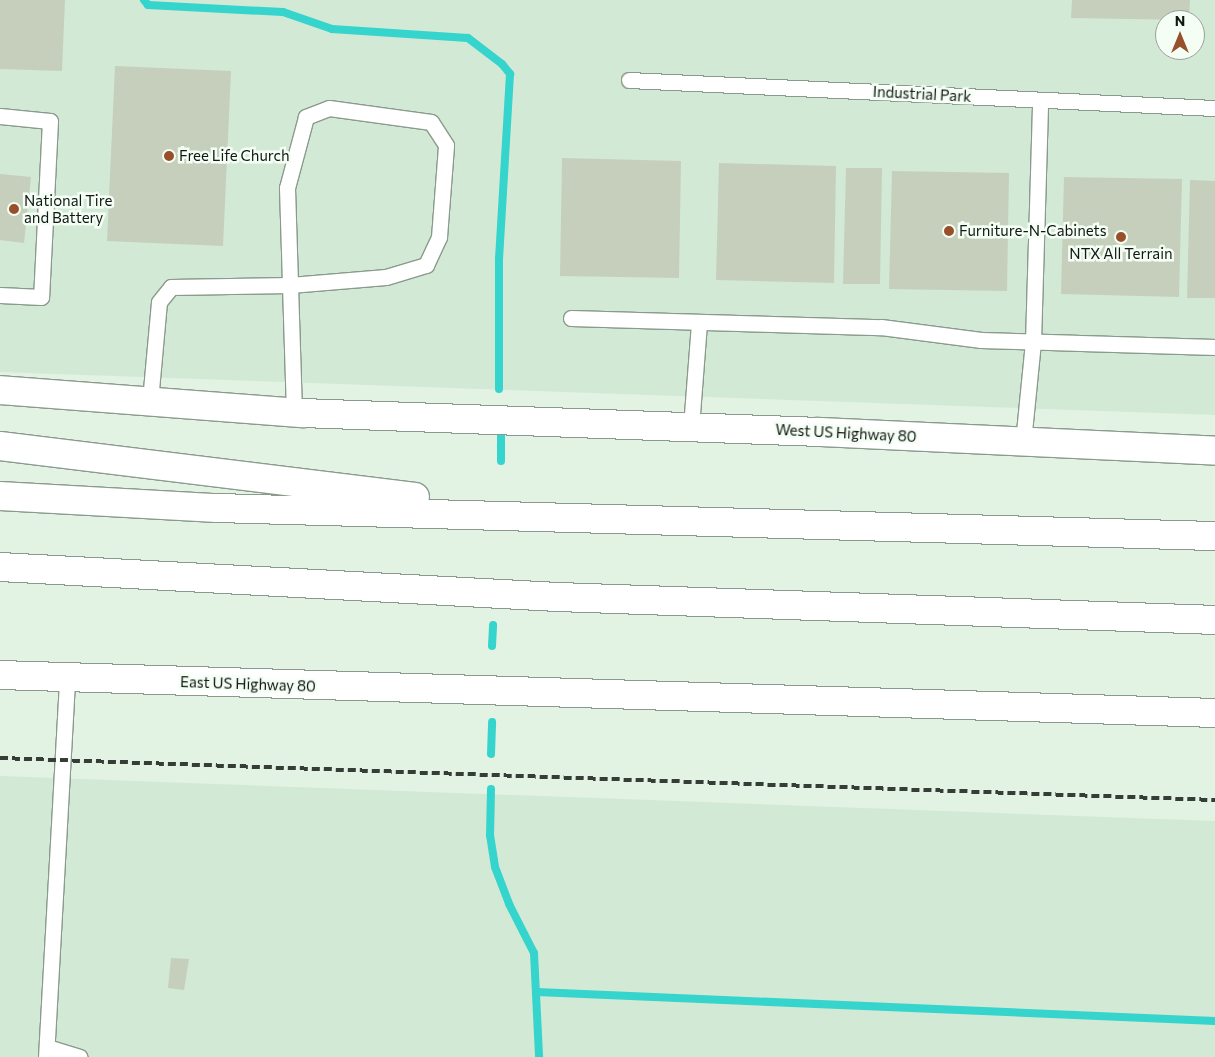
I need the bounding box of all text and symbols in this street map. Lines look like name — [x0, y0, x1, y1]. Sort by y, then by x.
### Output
north arrow — [1155, 10, 1205, 60]
text: N — [1175, 12, 1185, 29]
street label: Industrial Park — [872, 82, 972, 106]
place label: Free Life Church — [179, 147, 290, 165]
marker: Free Life Church — [163, 150, 175, 162]
place label: National Tire and Battery — [24, 191, 112, 226]
marker: National Tire and Battery — [8, 203, 20, 215]
place label: Furniture-N-Cabinets — [959, 222, 1107, 240]
marker: Furniture-N-Cabinets — [943, 225, 955, 237]
marker: NTX All Terrain — [1115, 231, 1127, 243]
place label: NTX All Terrain — [1069, 245, 1173, 263]
street label: West US Highway 80 — [775, 420, 917, 446]
street label: East US Highway 80 — [180, 673, 316, 695]

